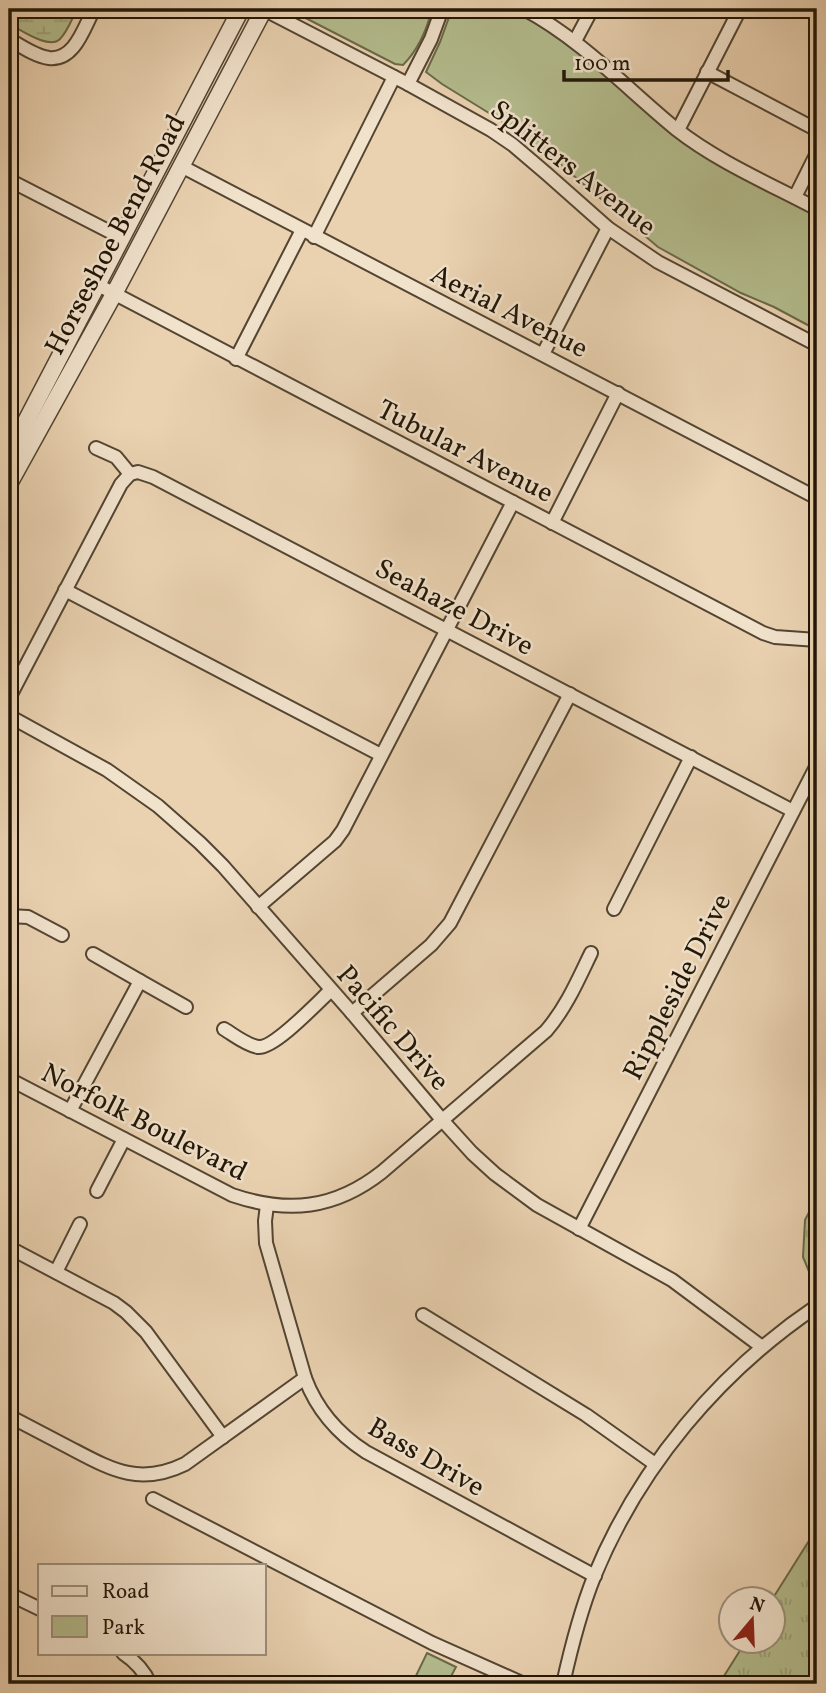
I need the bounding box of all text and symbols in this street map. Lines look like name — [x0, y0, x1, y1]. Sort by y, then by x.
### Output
scale bar — [564, 38, 728, 82]
text: 100 m — [574, 50, 631, 79]
street label: Splitters Avenue — [481, 92, 664, 246]
street label: Horseshoe Bend Road — [36, 108, 196, 362]
street label: Aerial Avenue — [423, 256, 594, 369]
street label: Tubular Avenue — [370, 391, 560, 513]
street label: Seahaze Drive — [368, 550, 540, 666]
street label: Rippleside Drive — [614, 887, 742, 1087]
street label: Pacific Drive — [326, 957, 458, 1100]
street label: Norfolk Boulevard — [34, 1054, 254, 1192]
street label: Bass Drive — [360, 1409, 492, 1507]
legend — [38, 1564, 266, 1654]
text: Road — [102, 1578, 149, 1607]
north arrow — [718, 1584, 788, 1654]
text: N — [746, 1591, 768, 1620]
text: Park — [102, 1614, 145, 1643]

